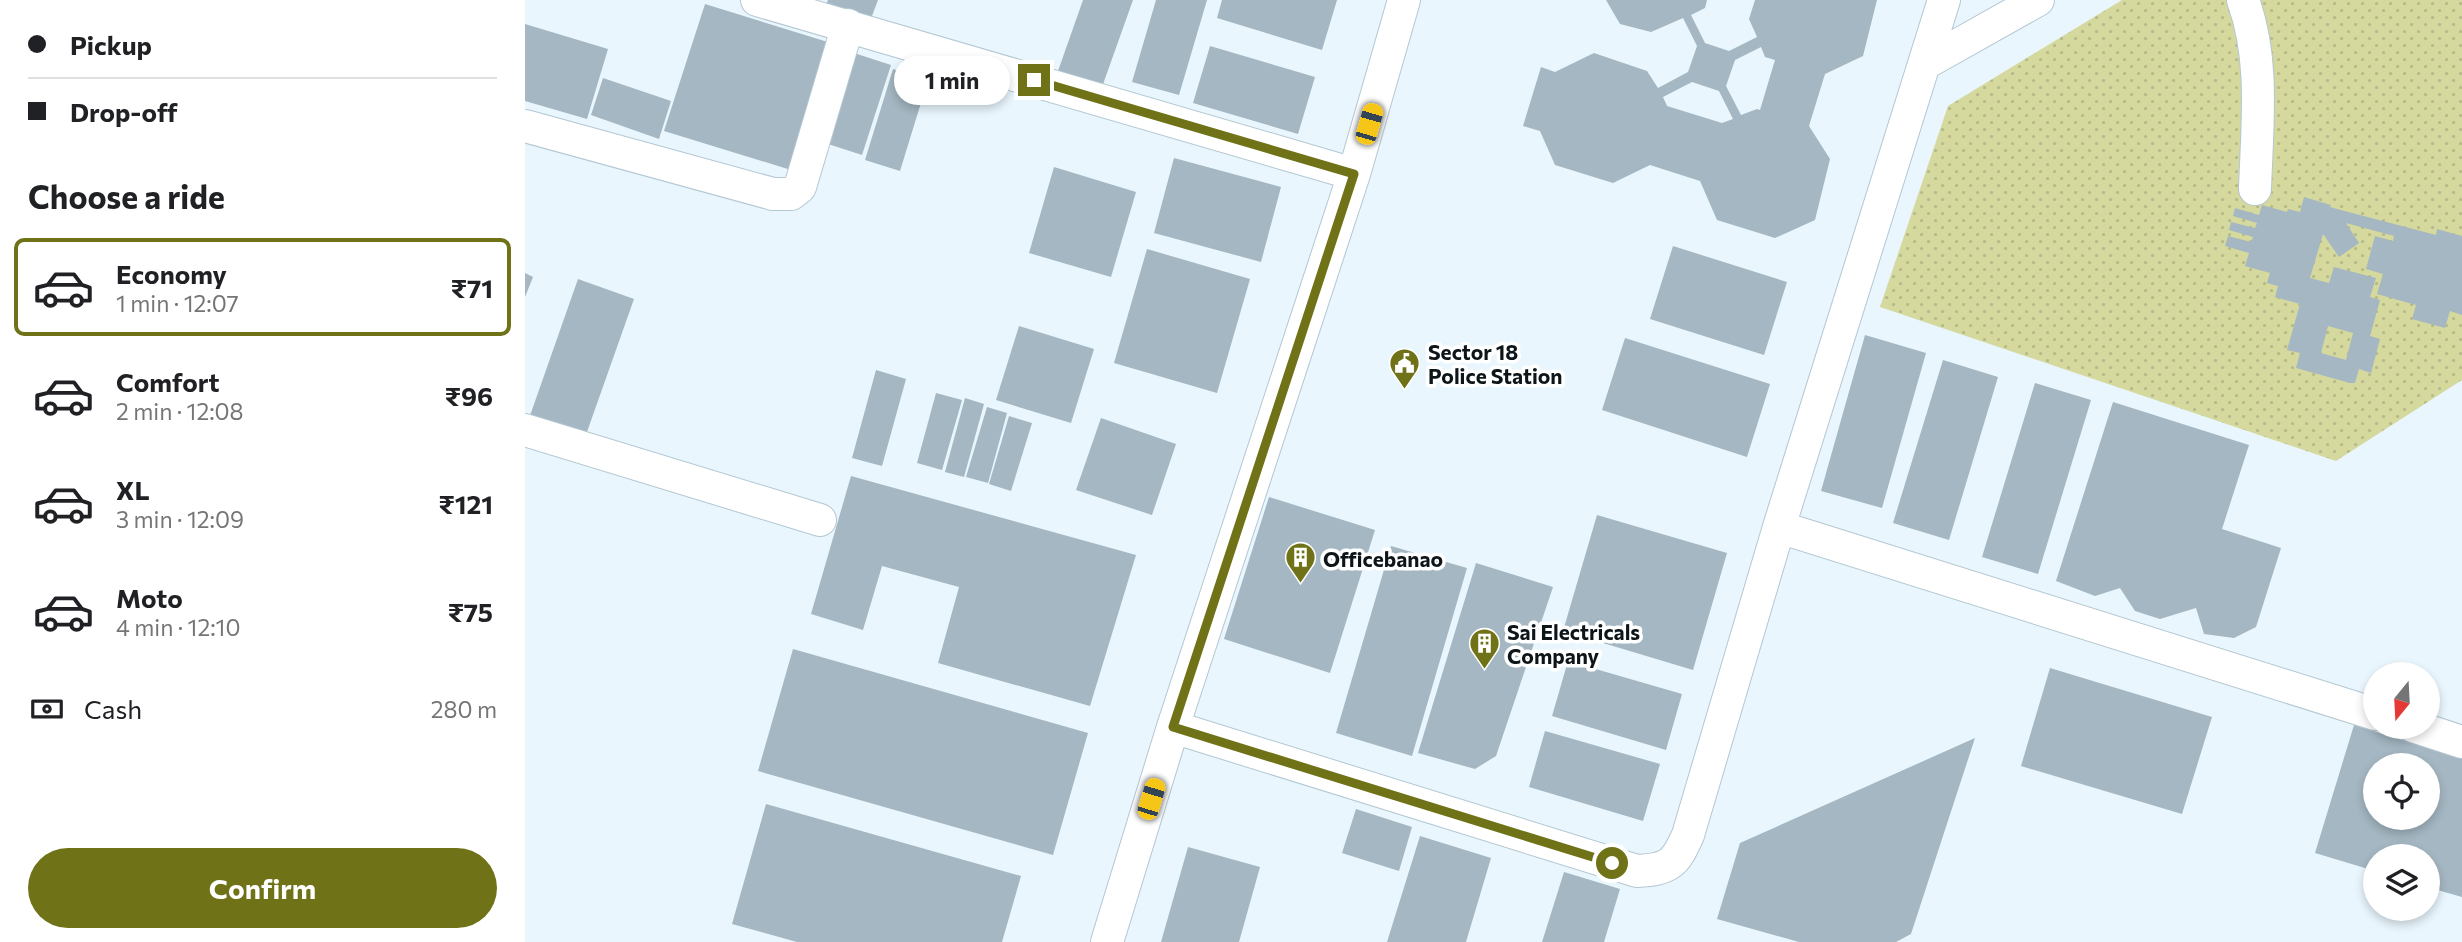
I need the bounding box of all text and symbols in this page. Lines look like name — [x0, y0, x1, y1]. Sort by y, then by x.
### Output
text: Pickup — [70, 29, 152, 60]
callout: 1 min — [894, 56, 1009, 104]
route end — [1018, 64, 1050, 96]
text: 1 min — [925, 66, 979, 94]
text: Drop-off — [70, 96, 177, 127]
car — [1354, 101, 1385, 147]
text: Choose a ride — [28, 176, 225, 216]
icon: car — [32, 256, 95, 319]
text: Economy — [116, 258, 227, 289]
text: ₹71 — [451, 272, 493, 303]
text: 1 min · 12:07 — [116, 289, 239, 317]
place label: Sector 18 Police Station — [1428, 339, 1562, 388]
public building icon: Sector 18 Police Station — [1388, 346, 1422, 390]
icon: car — [32, 364, 95, 427]
text: Comfort — [116, 366, 219, 397]
text: ₹96 — [445, 380, 493, 411]
text: 2 min · 12:08 — [116, 397, 244, 425]
icon: car — [32, 472, 95, 535]
text: XL — [116, 474, 150, 505]
text: ₹121 — [439, 488, 493, 519]
text: 3 min · 12:09 — [116, 505, 244, 533]
building icon: Officebanao — [1283, 541, 1317, 585]
place label: Officebanao — [1323, 546, 1443, 571]
icon: car — [32, 580, 95, 643]
text: Moto — [116, 582, 183, 613]
text: ₹75 — [448, 596, 493, 627]
text: 4 min · 12:10 — [116, 613, 240, 641]
place label: Sai Electricals Company — [1507, 619, 1640, 668]
building icon: Sai Electricals Company — [1467, 626, 1501, 670]
north arrow — [2363, 662, 2439, 738]
map controls — [2363, 662, 2440, 921]
icon: cash — [28, 690, 66, 728]
text: Cash — [84, 693, 142, 724]
text: 280 m — [431, 695, 497, 723]
button: locate — [2363, 753, 2440, 830]
car — [1135, 776, 1168, 822]
button: layers — [2363, 844, 2440, 921]
route start — [1596, 847, 1628, 879]
button: Confirm — [28, 848, 497, 928]

